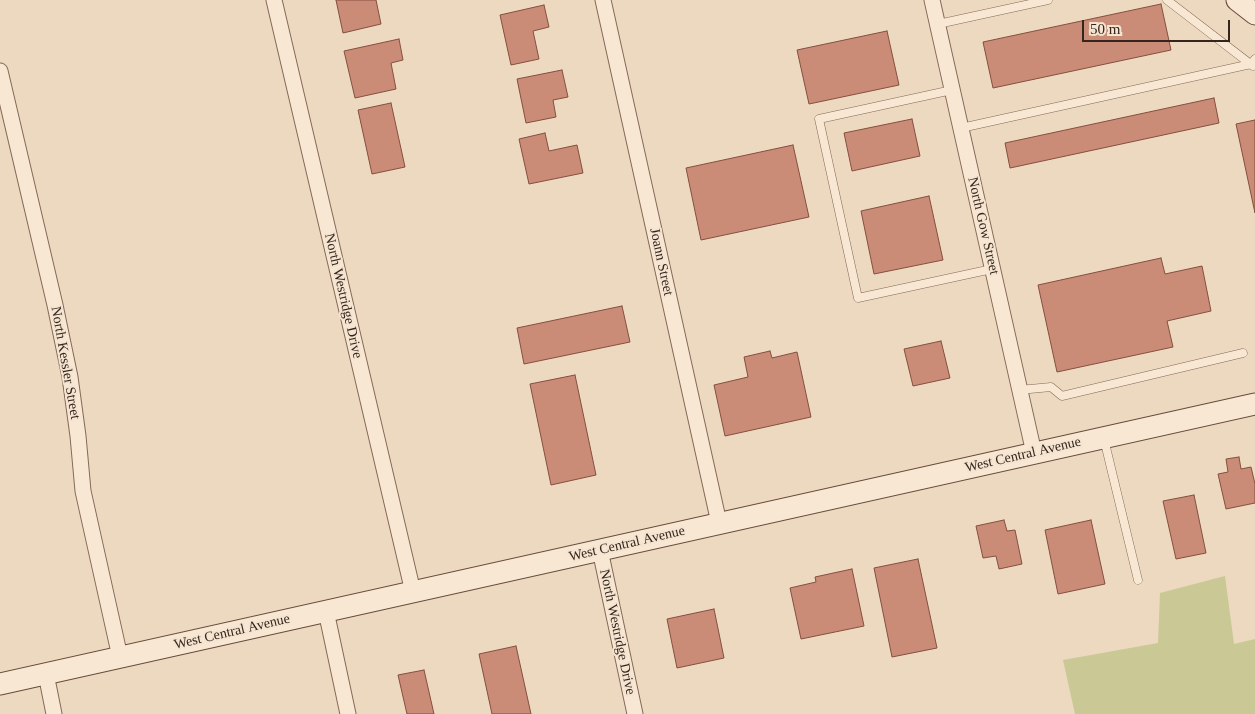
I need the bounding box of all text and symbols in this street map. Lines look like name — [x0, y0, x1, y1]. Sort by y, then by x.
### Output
scale bar — [1085, 10, 1232, 42]
text: 50 m — [1090, 21, 1120, 37]
street label: North Gow Street — [964, 176, 1002, 276]
street label: Joann Street — [646, 227, 676, 297]
street label: North Westridge Drive — [320, 232, 366, 360]
street label: North Kessler Street — [47, 305, 83, 421]
street label: West Central Avenue — [963, 434, 1083, 476]
street label: West Central Avenue — [567, 523, 687, 565]
street label: North Westridge Drive — [595, 568, 639, 696]
street label: West Central Avenue — [172, 611, 292, 653]

